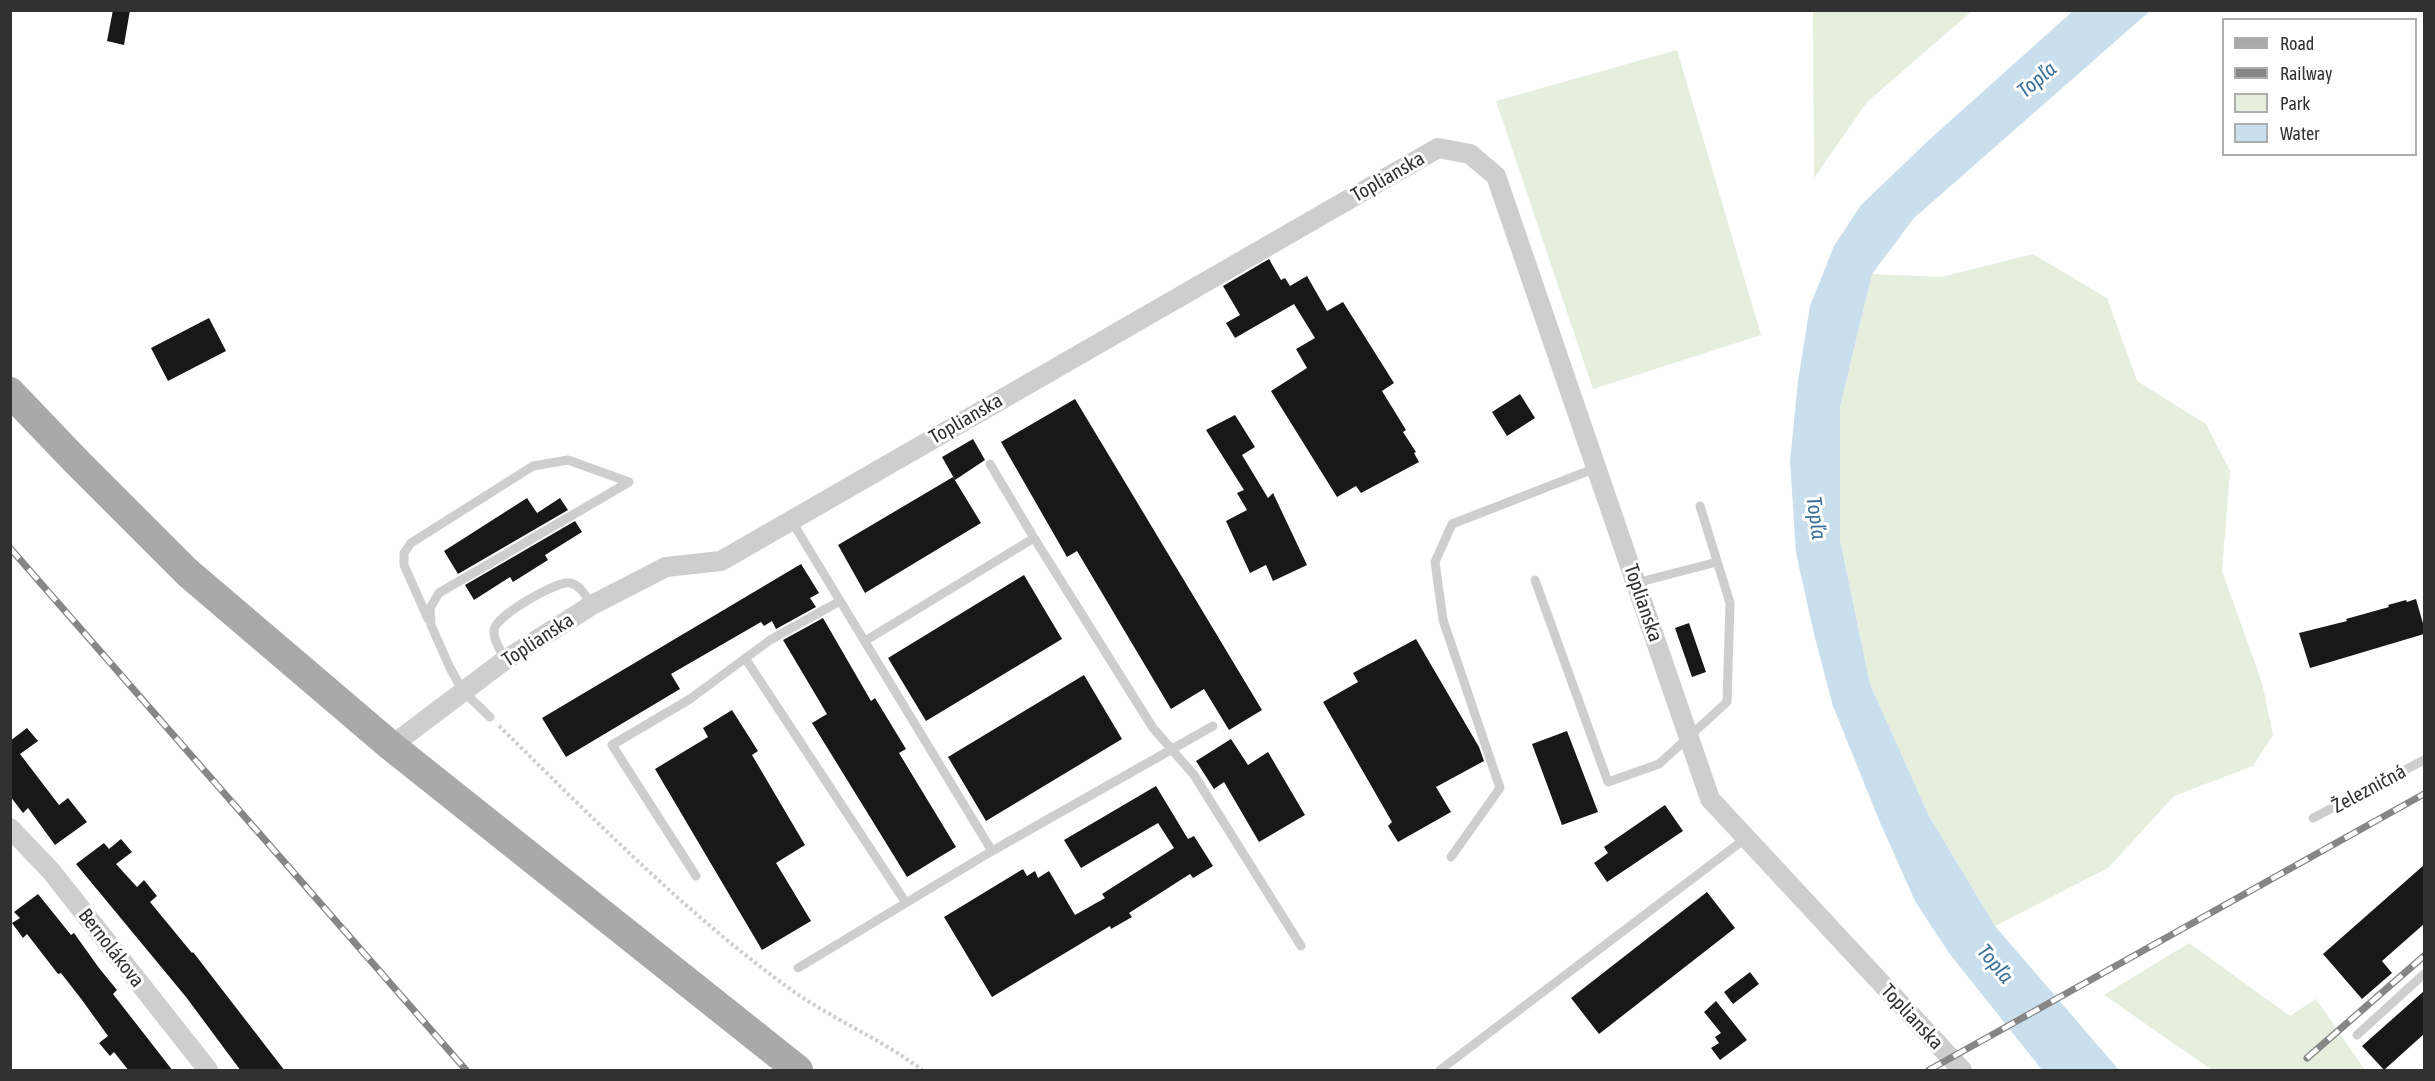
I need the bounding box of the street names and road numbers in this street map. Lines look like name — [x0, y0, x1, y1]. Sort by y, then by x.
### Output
street label: Toplianska — [1347, 146, 1429, 208]
street label: Toplianska — [925, 388, 1007, 450]
street label: Toplianska — [1619, 561, 1667, 645]
street label: Toplianska — [498, 608, 578, 672]
street label: Železničná — [2328, 760, 2410, 818]
street label: Bernolákova — [73, 904, 149, 992]
street label: Toplianska — [1876, 979, 1948, 1055]

